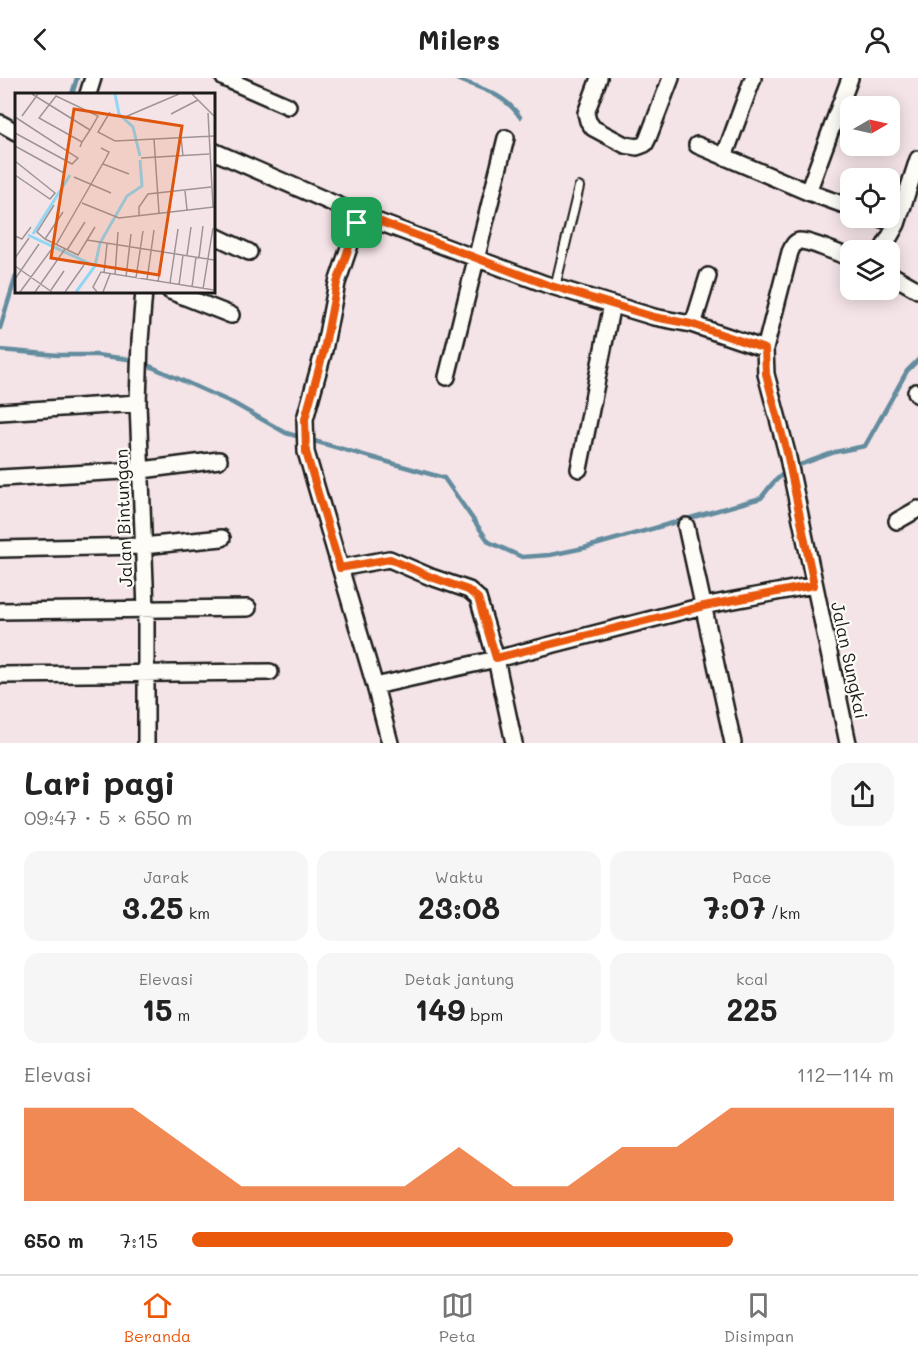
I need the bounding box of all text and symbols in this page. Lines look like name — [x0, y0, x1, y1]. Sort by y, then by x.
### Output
text: Milers — [418, 22, 500, 57]
icon: back — [24, 23, 57, 56]
icon: person — [861, 23, 894, 56]
inset map — [15, 93, 214, 292]
north arrow — [840, 96, 900, 156]
map controls — [840, 96, 900, 300]
button: locate — [840, 168, 900, 228]
pin — [331, 197, 382, 248]
icon: arrive — [340, 206, 373, 239]
button: layers — [840, 240, 900, 300]
street label: Jalan Bintungan — [109, 448, 137, 588]
street label: Jalan Sungkai — [826, 599, 874, 721]
text: Lari pagi — [24, 760, 176, 803]
button: share — [831, 763, 894, 826]
text: 09:47 · 5 × 650 m — [24, 804, 192, 830]
text: Jarak — [143, 866, 189, 887]
text: Waktu — [435, 866, 483, 887]
text: Pace — [732, 866, 772, 887]
text: 3.25 — [122, 887, 184, 927]
text: 23:08 — [418, 887, 500, 927]
text: 7:07 — [703, 887, 766, 927]
text: km — [184, 902, 210, 923]
text: /km — [766, 902, 801, 923]
text: Elevasi — [139, 968, 193, 989]
text: Detak jantung — [404, 968, 514, 989]
text: kcal — [736, 968, 768, 989]
text: 15 — [142, 989, 172, 1029]
text: 149 — [415, 989, 465, 1029]
text: 225 — [726, 989, 778, 1029]
text: m — [172, 1004, 190, 1025]
text: bpm — [465, 1004, 503, 1025]
text: Elevasi — [24, 1061, 92, 1087]
text: 112–114 m — [797, 1061, 894, 1087]
text: 650 m — [24, 1227, 84, 1253]
text: 7:15 — [120, 1227, 158, 1253]
tab: Beranda — [124, 1289, 191, 1346]
tab: Peta — [439, 1289, 476, 1346]
tab: Disimpan — [724, 1289, 794, 1346]

